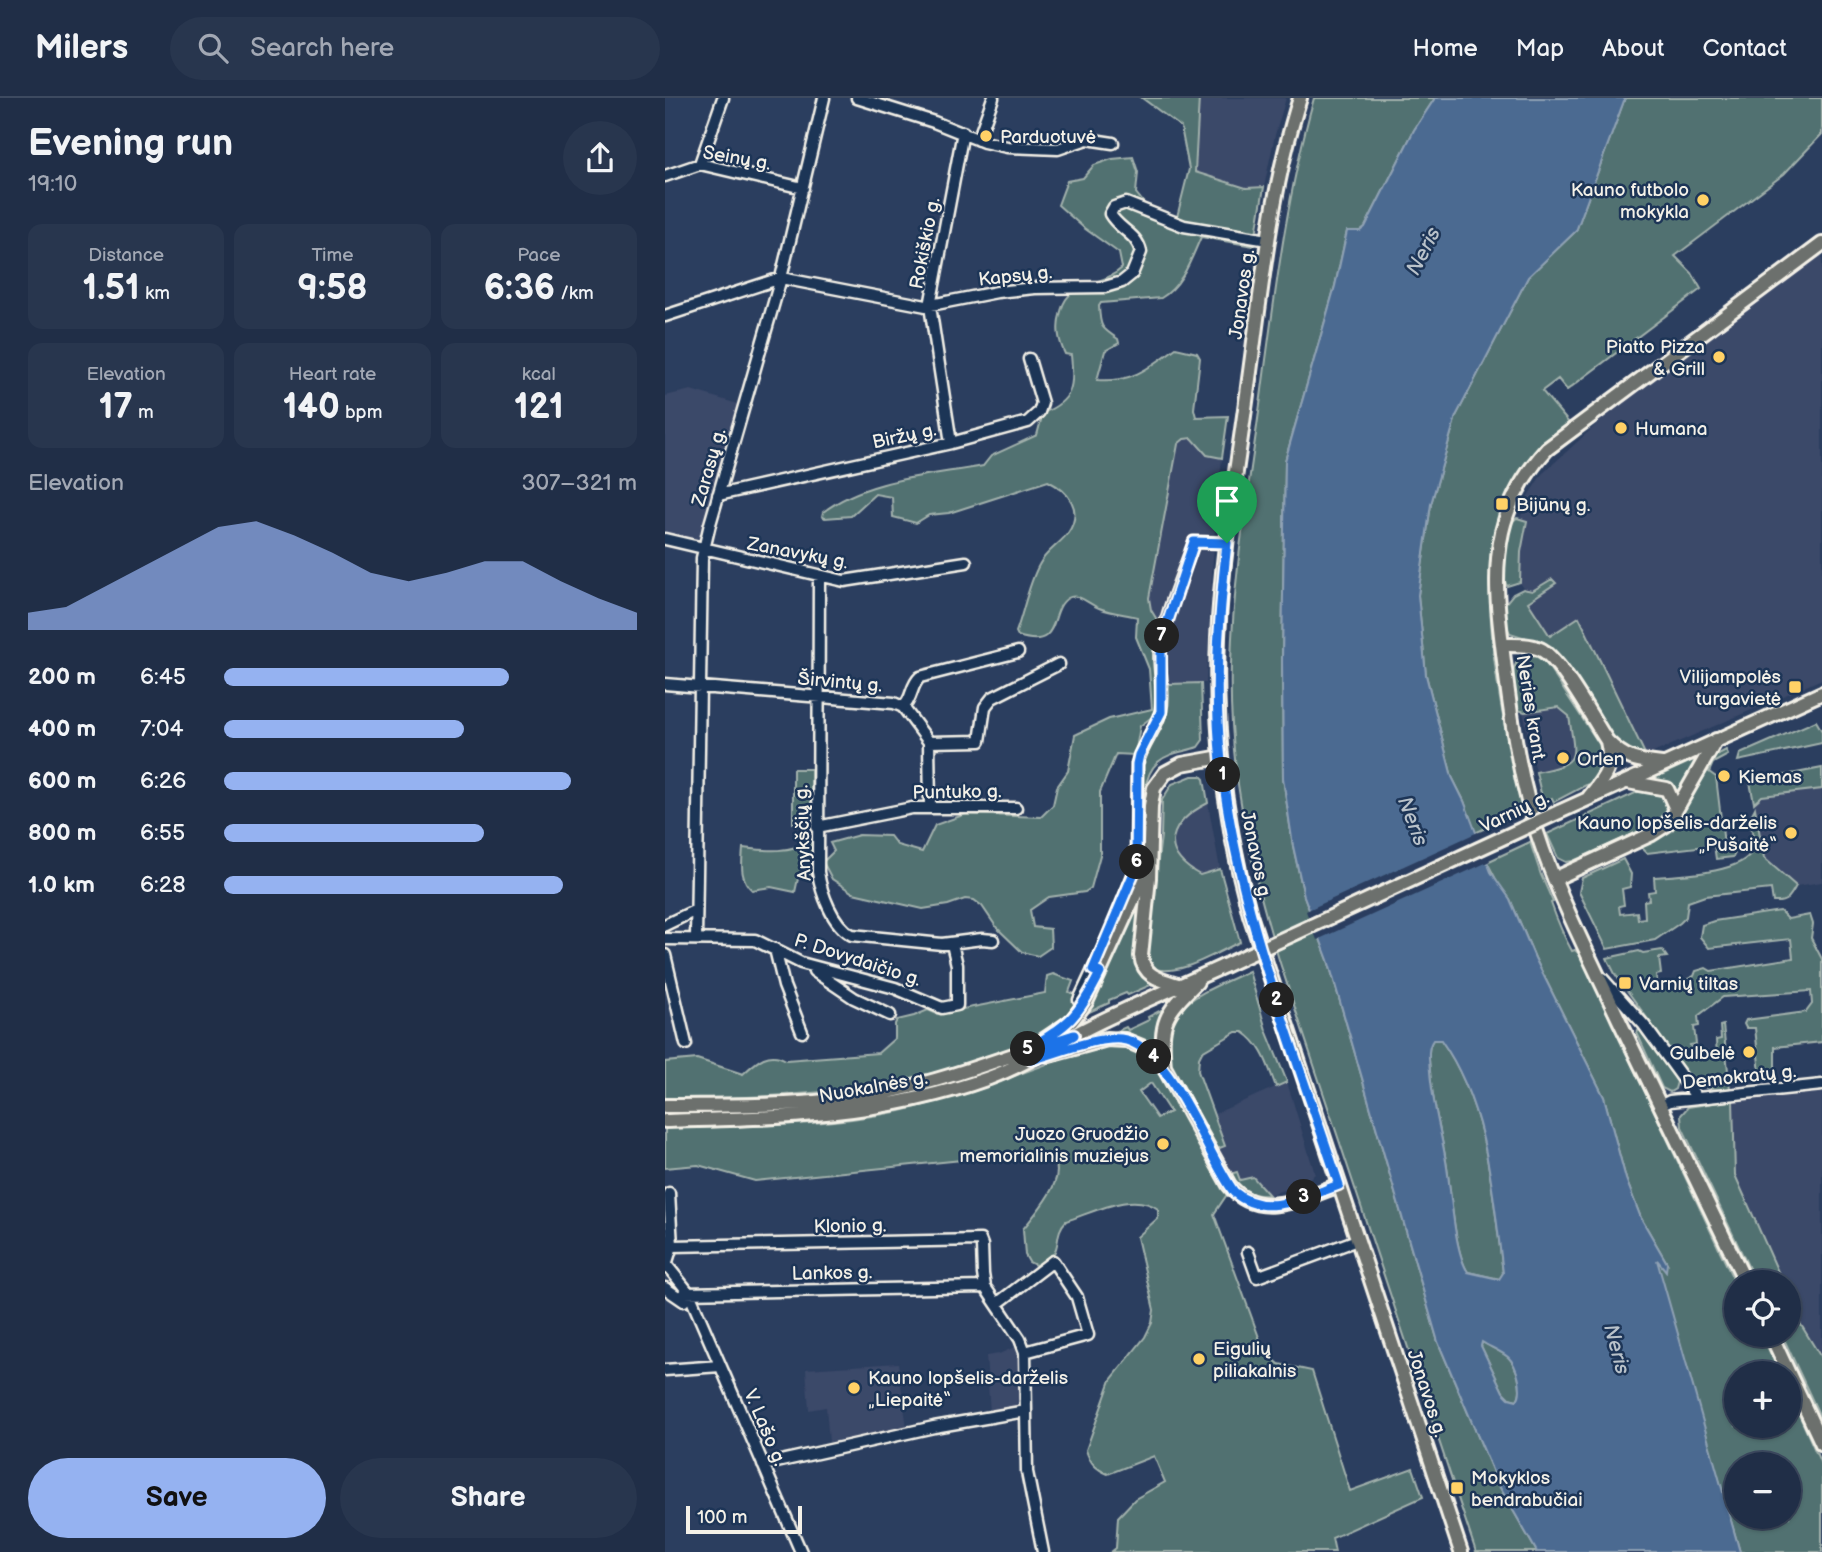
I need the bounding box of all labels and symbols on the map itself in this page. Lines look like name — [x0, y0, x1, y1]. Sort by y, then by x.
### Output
place label: Parduotuvė — [1000, 126, 1096, 149]
marker: Parduotuvė — [978, 128, 994, 144]
street label: Seinų g. — [701, 141, 773, 176]
place label: Kauno futbolo mokykla — [1571, 179, 1689, 224]
marker: Kauno futbolo mokykla — [1695, 192, 1711, 208]
street label: Rokiškio g. — [905, 195, 946, 291]
water label: Neris — [1401, 222, 1446, 279]
street label: Jonavos g. — [1225, 248, 1260, 341]
street label: Kapsų g. — [977, 261, 1053, 292]
place label: Piatto Pizza & Grill — [1606, 336, 1705, 381]
marker: Piatto Pizza & Grill — [1711, 349, 1727, 365]
street label: Biržų g. — [870, 418, 939, 454]
place label: Humana — [1635, 418, 1707, 441]
marker: Humana — [1613, 420, 1629, 436]
street label: Zarasų g. — [687, 426, 732, 510]
pin — [1197, 471, 1257, 543]
place label: Bijūnų g. — [1516, 494, 1590, 517]
marker: Bijūnų g. — [1494, 496, 1510, 512]
street label: Zanavykų g. — [744, 532, 850, 575]
pin: 7 — [1145, 618, 1179, 654]
street label: Neries krant. — [1511, 653, 1550, 765]
place label: Vilijampolės turgavietė — [1680, 666, 1781, 711]
street label: Širvintų g. — [797, 667, 883, 698]
marker: Vilijampolės turgavietė — [1787, 679, 1803, 695]
place label: Orlen — [1577, 748, 1624, 771]
marker: Orlen — [1555, 750, 1571, 766]
pin: 1 — [1205, 758, 1241, 792]
place label: Kiemas — [1738, 766, 1802, 789]
marker: Kiemas — [1716, 768, 1732, 784]
street label: Puntuko g. — [912, 780, 1002, 805]
street label: Anykščių g. — [790, 784, 817, 881]
street label: Varnių g. — [1476, 786, 1553, 838]
water label: Neris — [1392, 793, 1433, 850]
street label: Jonavos g. — [1235, 809, 1276, 902]
place label: Kauno lopšelis-darželis „Pušaitė“ — [1577, 812, 1777, 857]
marker: Kauno lopšelis-darželis „Pušaitė“ — [1783, 825, 1799, 841]
pin: 6 — [1119, 844, 1155, 880]
street label: P. Dovydaičio g. — [791, 929, 924, 992]
place label: Varnių tiltas — [1639, 973, 1738, 996]
marker: Varnių tiltas — [1617, 975, 1633, 991]
pin: 2 — [1259, 982, 1295, 1018]
pin: 5 — [1011, 1032, 1045, 1066]
pin: 4 — [1137, 1040, 1171, 1074]
place label: Gulbelė — [1670, 1042, 1735, 1065]
marker: Gulbelė — [1741, 1044, 1757, 1060]
street label: Demokratų g. — [1681, 1060, 1797, 1095]
street label: Nuokalnės g. — [817, 1067, 929, 1108]
place label: Juozo Gruodžio memorialinis muziejus — [960, 1123, 1149, 1168]
marker: Juozo Gruodžio memorialinis muziejus — [1155, 1136, 1171, 1152]
pin: 3 — [1287, 1180, 1321, 1214]
street label: Klonio g. — [813, 1214, 887, 1239]
street label: Lankos g. — [791, 1261, 873, 1286]
water label: Neris — [1598, 1321, 1635, 1377]
place label: Eigulių piliakalnis — [1213, 1338, 1296, 1383]
street label: Jonavos g. — [1402, 1347, 1452, 1440]
marker: Eigulių piliakalnis — [1191, 1351, 1207, 1367]
place label: Kauno lopšelis-darželis „Liepaitė“ — [868, 1367, 1068, 1412]
marker: Kauno lopšelis-darželis „Liepaitė“ — [846, 1380, 862, 1396]
street label: V. Lašo g. — [738, 1386, 791, 1469]
place label: Mokyklos bendrabučiai — [1471, 1467, 1583, 1512]
marker: Mokyklos bendrabučiai — [1449, 1480, 1465, 1496]
scale bar — [686, 1503, 801, 1535]

